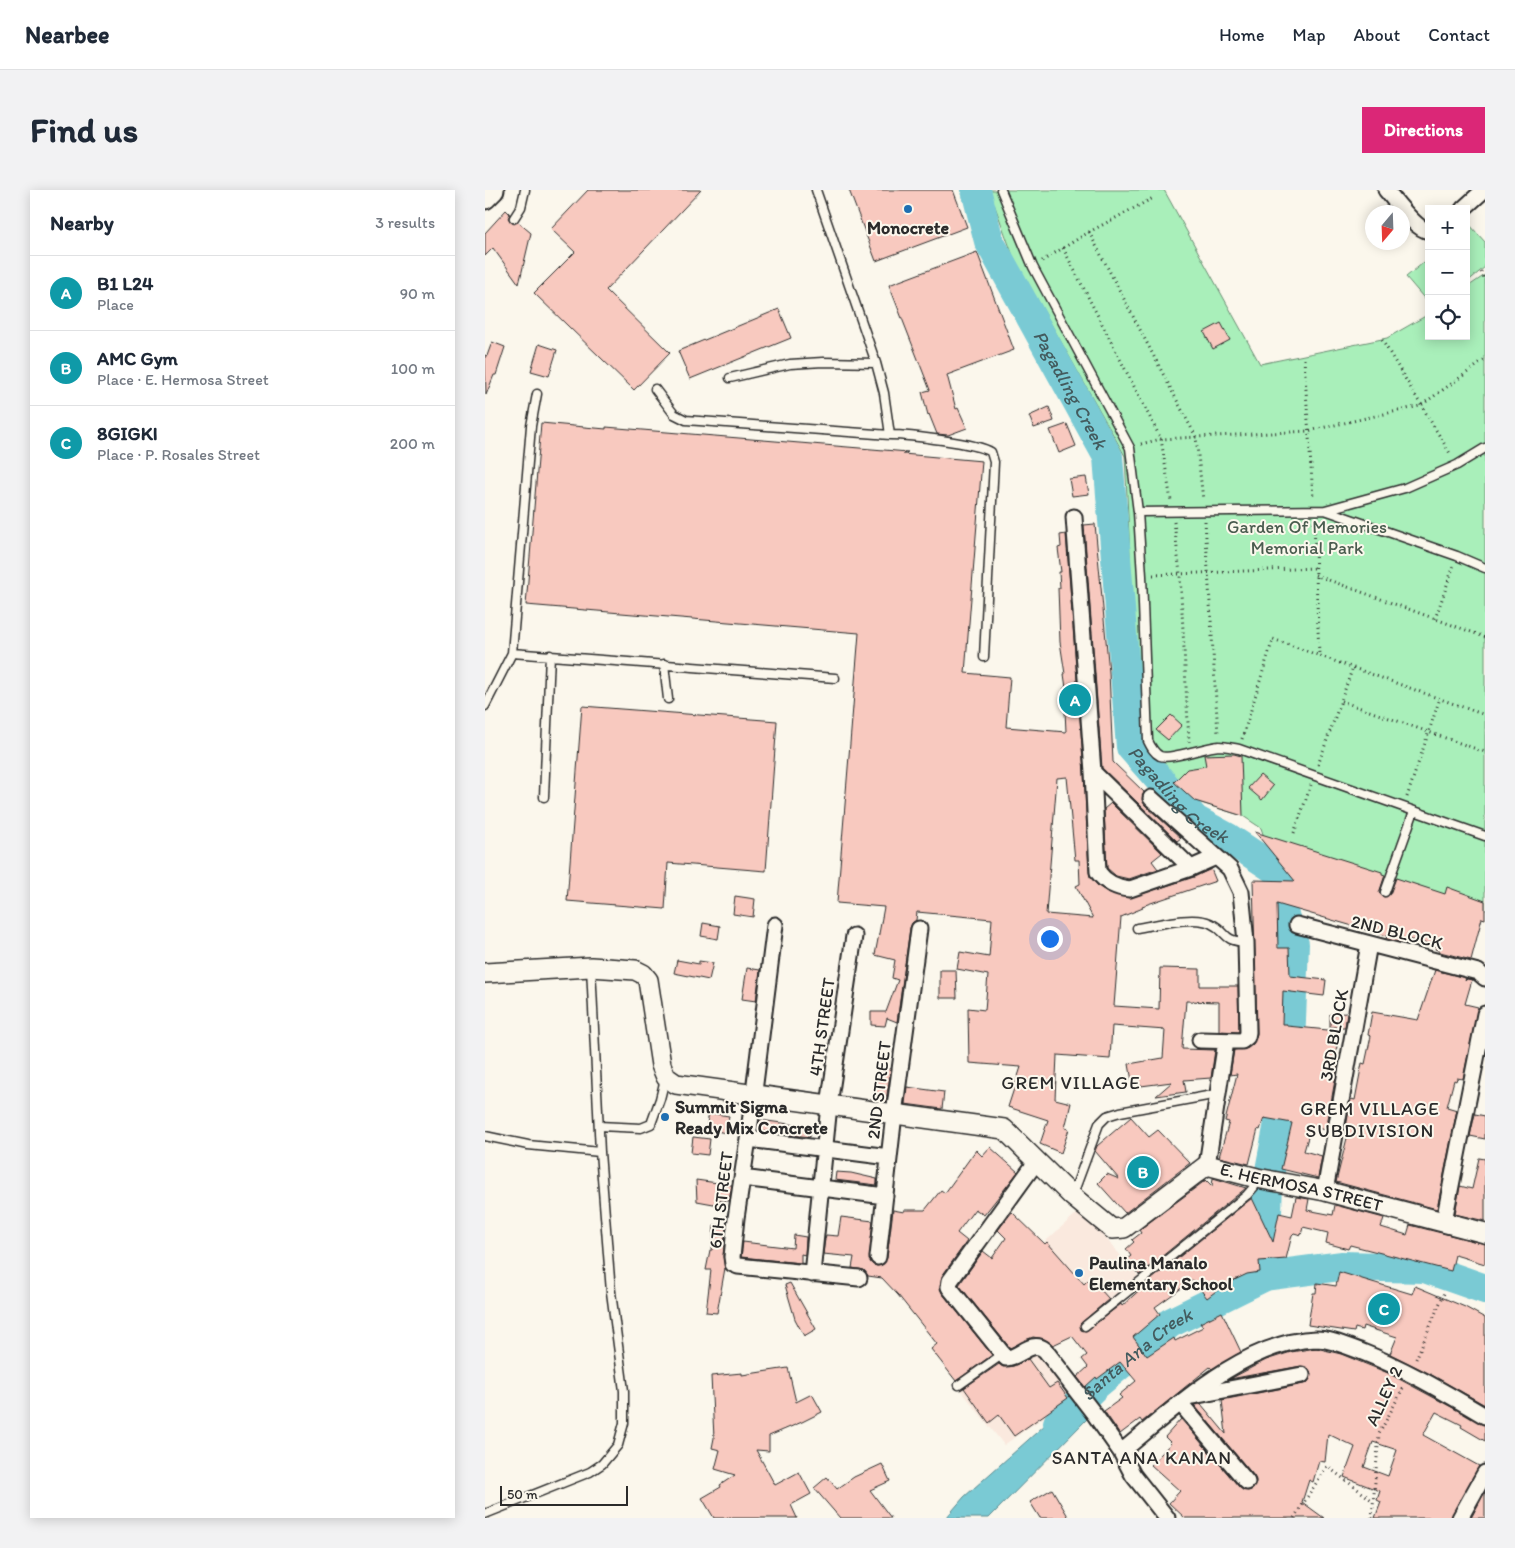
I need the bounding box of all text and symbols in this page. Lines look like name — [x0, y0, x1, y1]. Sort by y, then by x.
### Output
text: Nearbee — [25, 20, 109, 49]
text: Home — [1219, 24, 1265, 46]
text: Map — [1293, 24, 1326, 46]
text: About — [1354, 24, 1400, 46]
text: Contact — [1428, 24, 1490, 46]
button: Directions — [1362, 107, 1485, 153]
text: Find us — [30, 109, 138, 151]
marker: Monocrete — [902, 203, 914, 215]
north arrow — [1365, 205, 1410, 250]
map controls — [1425, 205, 1470, 340]
button: + — [1425, 205, 1470, 250]
text: Nearby — [50, 210, 114, 235]
text: 3 results — [375, 213, 435, 232]
place label: Monocrete — [867, 217, 949, 239]
button: − — [1425, 250, 1470, 295]
text: B1 L24 — [97, 272, 153, 295]
text: A — [61, 284, 71, 303]
text: 90 m — [400, 284, 435, 303]
text: Place — [97, 295, 134, 314]
button: locate — [1425, 295, 1470, 340]
water label: Pagadling Creek — [1028, 326, 1113, 454]
text: AMC Gym — [97, 347, 178, 370]
text: B — [61, 359, 71, 378]
text: 100 m — [391, 359, 435, 378]
text: Place · E. Hermosa Street — [97, 370, 269, 389]
text: 8GIGKI — [97, 422, 158, 445]
text: C — [61, 434, 71, 453]
text: 200 m — [390, 434, 435, 453]
text: Place · P. Rosales Street — [97, 445, 260, 464]
park label: Garden Of Memories Memorial Park — [1227, 516, 1387, 559]
pin: A — [1059, 681, 1091, 719]
water label: Pagadling Creek — [1123, 741, 1234, 849]
street label: 2ND BLOCK — [1349, 910, 1446, 954]
your location — [1037, 926, 1063, 952]
street label: 4TH STREET — [804, 976, 840, 1078]
street label: 3RD BLOCK — [1315, 987, 1353, 1083]
street label: 2ND STREET — [862, 1040, 896, 1140]
district label: GREM VILLAGE — [1001, 1071, 1141, 1094]
place label: Summit Sigma Ready Mix Concrete — [675, 1096, 828, 1139]
district label: GREM VILLAGE SUBDIVISION — [1300, 1097, 1440, 1142]
marker: Summit Sigma Ready Mix Concrete — [659, 1111, 671, 1123]
street label: 6TH STREET — [704, 1150, 738, 1250]
pin: B — [1127, 1153, 1159, 1191]
street label: E. HERMOSA STREET — [1218, 1158, 1385, 1217]
place label: Paulina Manalo Elementary School — [1089, 1252, 1233, 1295]
marker: Paulina Manalo Elementary School — [1073, 1267, 1085, 1279]
pin: C — [1368, 1290, 1400, 1328]
water label: Santa Ana Creek — [1076, 1302, 1197, 1406]
street label: ALLEY 2 — [1361, 1362, 1408, 1429]
district label: SANTA ANA KANAN — [1052, 1446, 1232, 1469]
scale bar — [500, 1483, 627, 1506]
text: 50 m — [507, 1486, 538, 1503]

